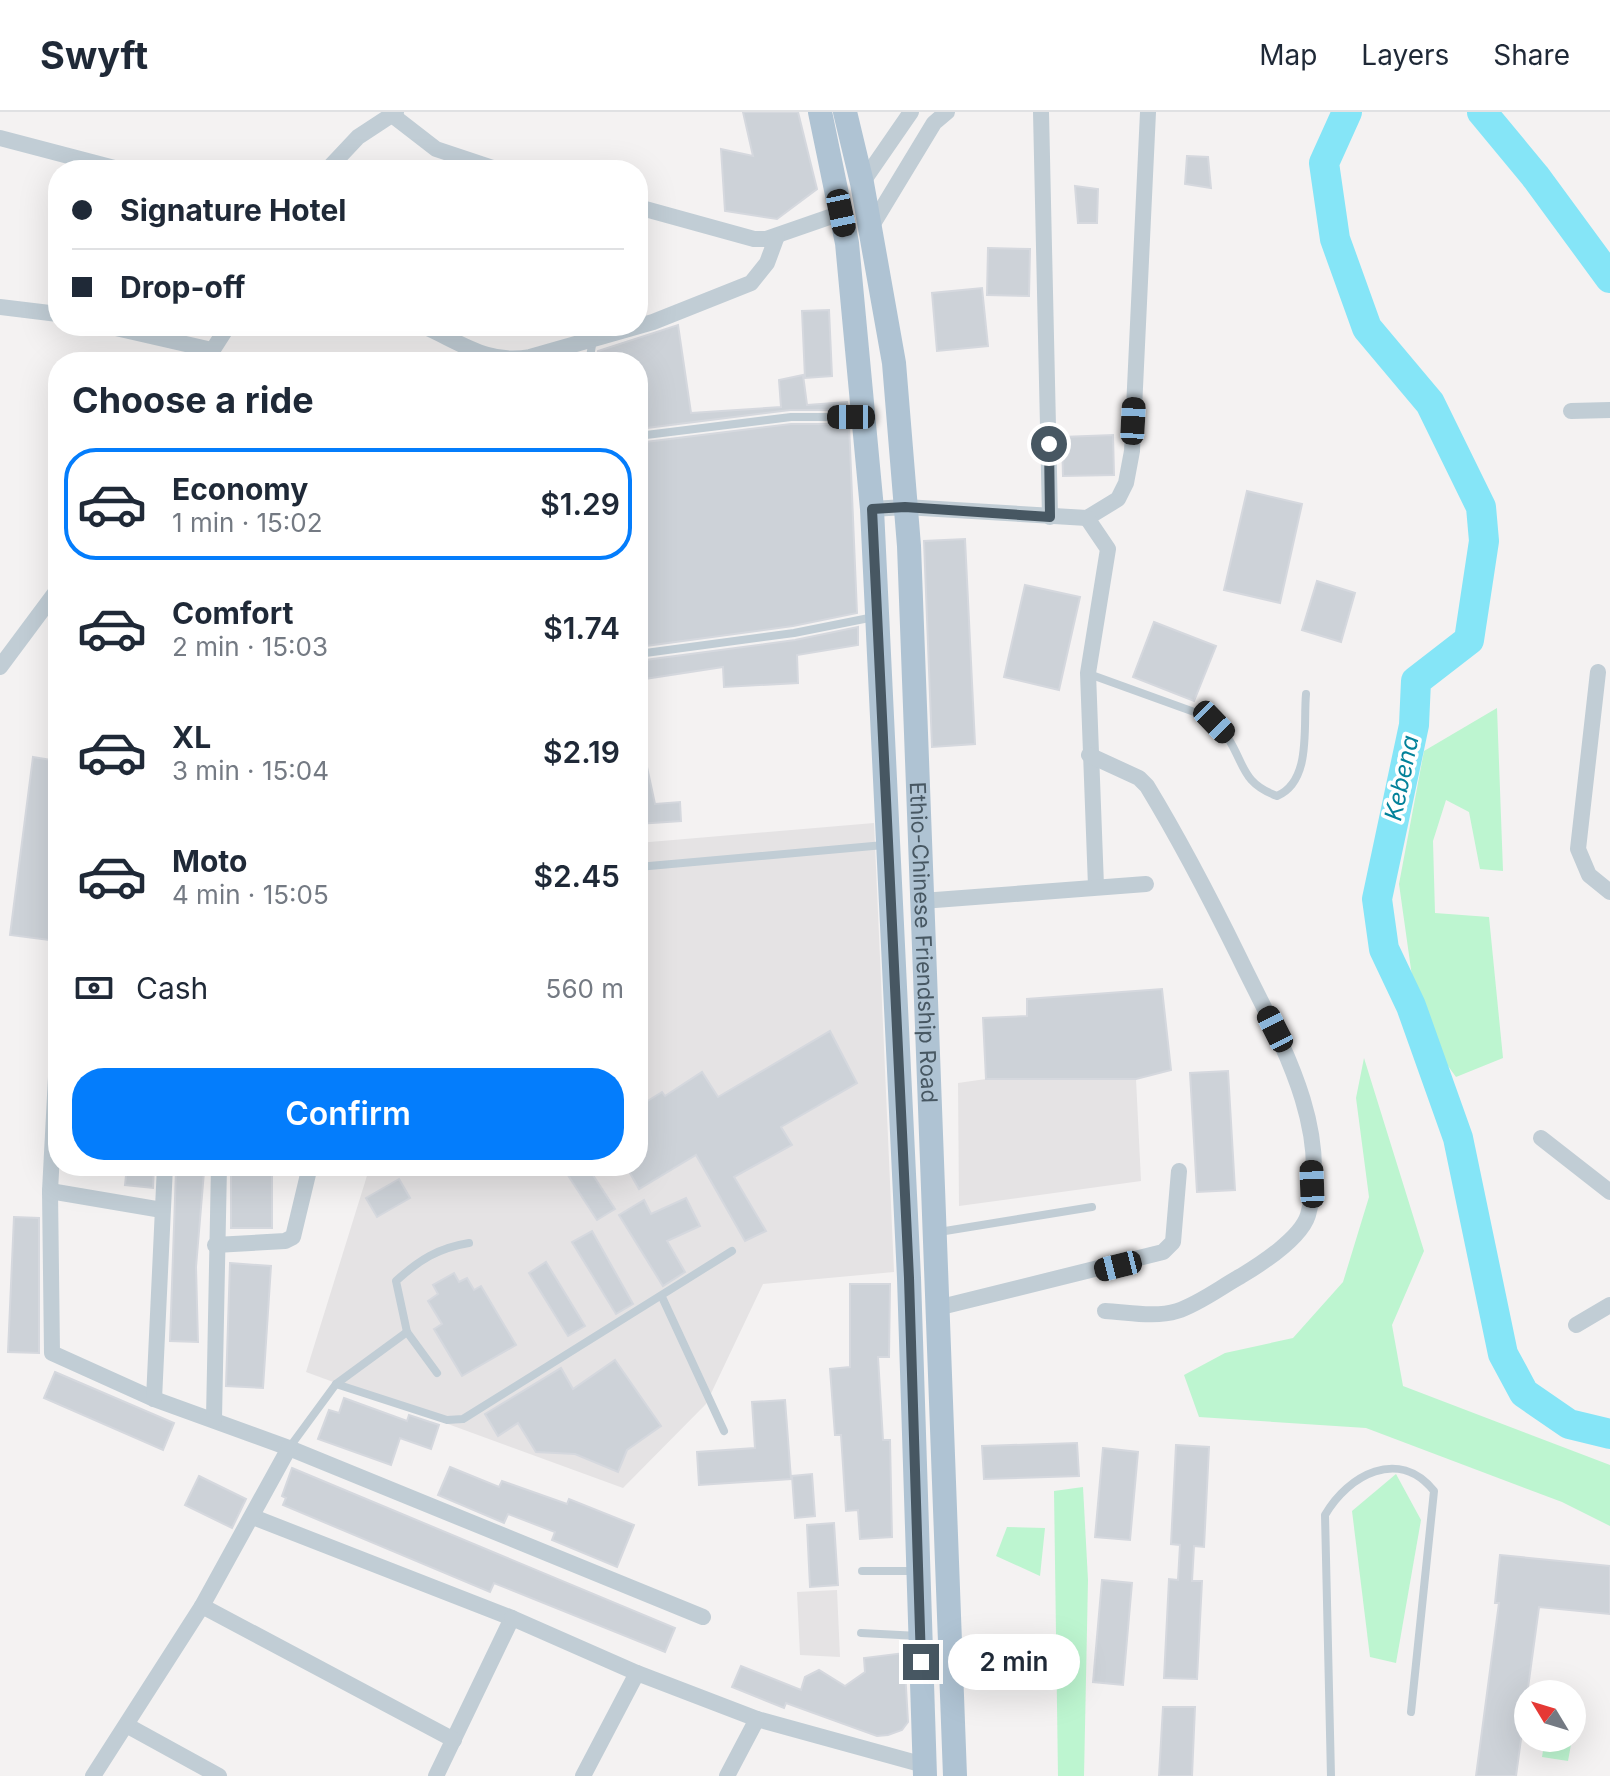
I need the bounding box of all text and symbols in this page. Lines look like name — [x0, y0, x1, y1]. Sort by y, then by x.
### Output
text: Swyft — [40, 32, 148, 78]
text: Map — [1259, 38, 1317, 72]
text: Layers — [1361, 38, 1449, 72]
text: Share — [1493, 38, 1570, 72]
car — [824, 187, 858, 239]
text: Signature Hotel — [120, 192, 346, 228]
text: Drop-off — [120, 269, 246, 305]
text: Choose a ride — [72, 378, 314, 422]
car — [1120, 396, 1146, 446]
car — [827, 405, 875, 429]
route start — [1031, 426, 1067, 462]
icon: car — [76, 468, 148, 540]
text: Economy — [172, 471, 308, 507]
text: $1.29 — [540, 486, 620, 522]
text: 1 min · 15:02 — [172, 507, 323, 538]
icon: car — [76, 592, 148, 664]
text: Comfort — [172, 595, 293, 631]
text: $1.74 — [543, 610, 620, 646]
text: 2 min · 15:03 — [172, 631, 328, 662]
car — [1189, 696, 1239, 748]
icon: car — [76, 716, 148, 788]
text: XL — [172, 719, 211, 755]
water label: Kebena — [1378, 733, 1425, 823]
text: $2.19 — [543, 734, 620, 770]
text: 3 min · 15:04 — [172, 755, 329, 786]
street label: Ethio-Chinese Friendship Road — [905, 781, 943, 1103]
icon: car — [76, 840, 148, 912]
text: Moto — [172, 843, 247, 879]
text: $2.45 — [533, 858, 620, 894]
text: 4 min · 15:05 — [172, 879, 329, 910]
icon: cash — [72, 966, 116, 1010]
text: Cash — [136, 970, 208, 1006]
text: 560 m — [546, 973, 624, 1004]
car — [1253, 1002, 1297, 1056]
button: Confirm — [72, 1068, 624, 1160]
car — [1299, 1160, 1325, 1208]
car — [1092, 1249, 1144, 1283]
callout: 2 min — [949, 1634, 1081, 1690]
route end — [903, 1644, 939, 1680]
text: 2 min — [980, 1646, 1048, 1677]
north arrow — [1514, 1680, 1586, 1752]
map controls — [1514, 1680, 1586, 1752]

